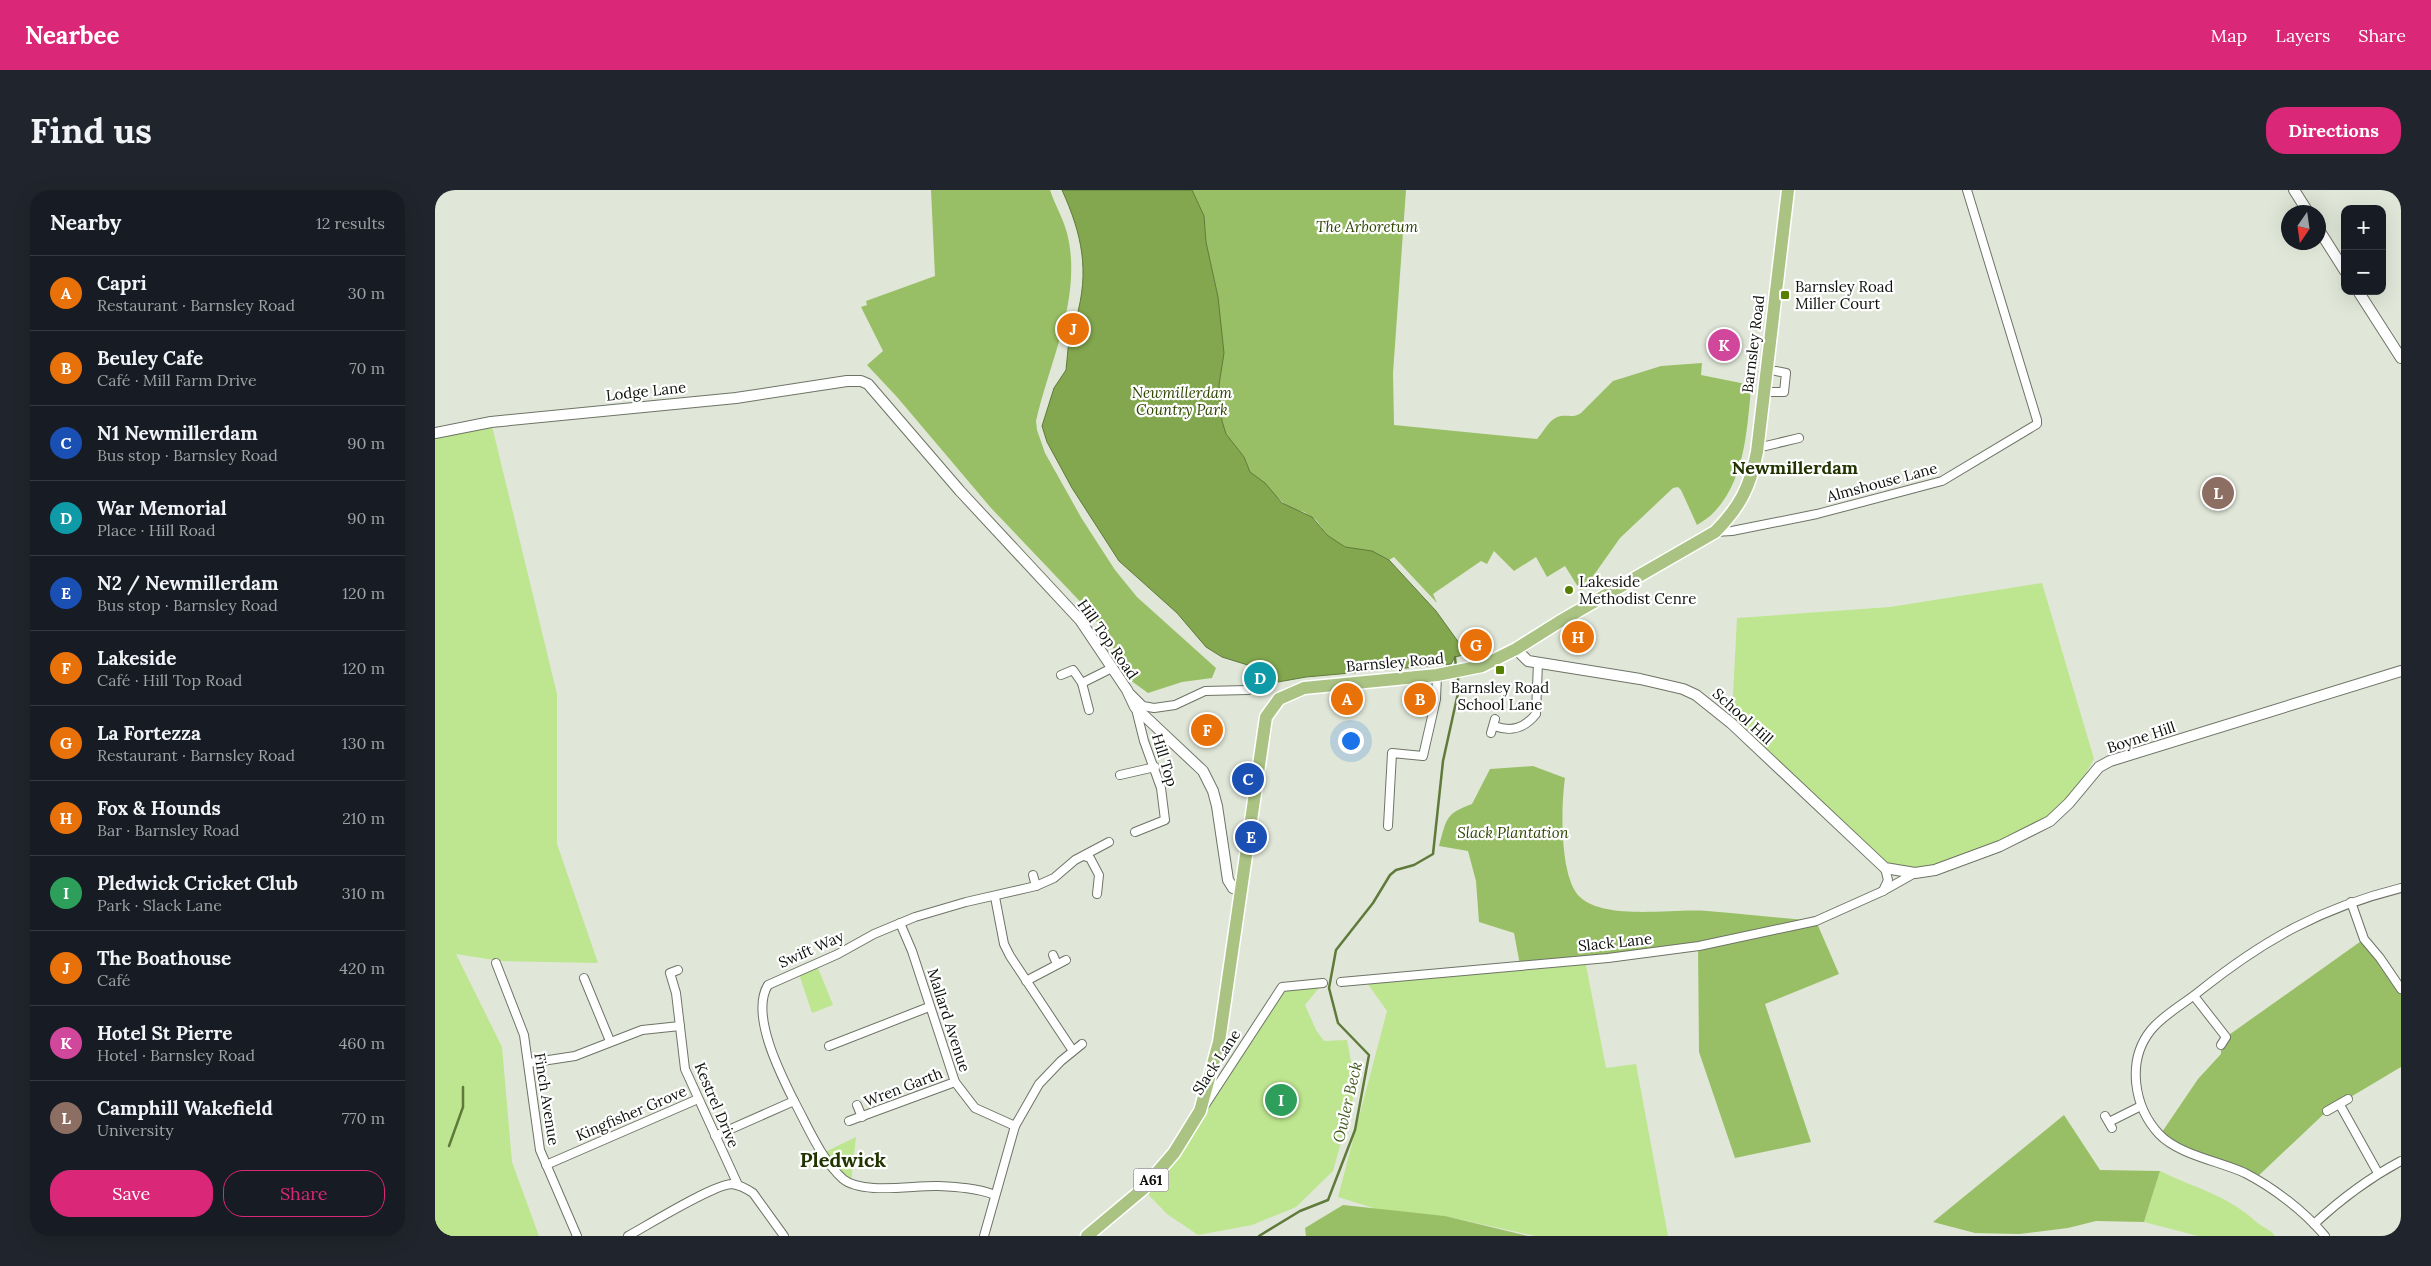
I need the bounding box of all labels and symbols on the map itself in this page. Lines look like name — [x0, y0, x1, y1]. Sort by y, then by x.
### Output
north arrow — [2281, 205, 2326, 250]
park label: The Arboretum — [1316, 217, 1418, 236]
place label: Barnsley Road Miller Court — [1795, 277, 1893, 313]
marker: Barnsley Road Miller Court — [1779, 289, 1791, 301]
street label: Barnsley Road — [1738, 294, 1768, 394]
pin: J — [1057, 310, 1089, 348]
pin: K — [1708, 326, 1740, 364]
street label: Lodge Lane — [605, 377, 687, 405]
park label: Newmillerdam Country Park — [1132, 383, 1232, 419]
district label: Newmillerdam — [1732, 456, 1859, 479]
street label: Almshouse Lane — [1824, 458, 1939, 506]
pin: L — [2202, 474, 2234, 512]
place label: Lakeside Methodist Cenre — [1579, 572, 1696, 608]
marker: Lakeside Methodist Cenre — [1563, 584, 1575, 596]
street label: Hill Top Road — [1073, 595, 1143, 683]
pin: H — [1562, 618, 1594, 656]
pin: G — [1460, 626, 1492, 664]
street label: Barnsley Road — [1345, 648, 1445, 676]
pin: D — [1244, 659, 1276, 697]
marker: Barnsley Road School Lane — [1494, 664, 1506, 676]
place label: Barnsley Road School Lane — [1451, 678, 1549, 714]
pin: A — [1331, 680, 1363, 718]
pin: B — [1404, 680, 1436, 718]
street label: School Hill — [1709, 684, 1777, 748]
pin: F — [1191, 711, 1223, 749]
street label: Boyne Hill — [2104, 717, 2178, 757]
your location — [1338, 728, 1364, 754]
street label: Hill Top — [1148, 731, 1182, 789]
pin: C — [1232, 760, 1264, 798]
pin: E — [1235, 818, 1267, 856]
park label: Slack Plantation — [1457, 823, 1570, 842]
street label: Swift Way — [775, 926, 847, 972]
street label: Slack Lane — [1577, 929, 1653, 955]
street label: Mallard Avenue — [923, 966, 975, 1074]
street label: Slack Lane — [1188, 1026, 1244, 1098]
street label: Finch Avenue — [530, 1051, 564, 1147]
street label: Kestrel Drive — [690, 1059, 744, 1151]
water label: Owler Beck — [1328, 1060, 1366, 1144]
street label: Wren Garth — [861, 1063, 945, 1111]
street label: Kingfisher Grove — [573, 1081, 689, 1145]
pin: I — [1265, 1081, 1297, 1119]
district label: Pledwick — [800, 1147, 886, 1172]
road number: A61 — [1133, 1168, 1169, 1192]

